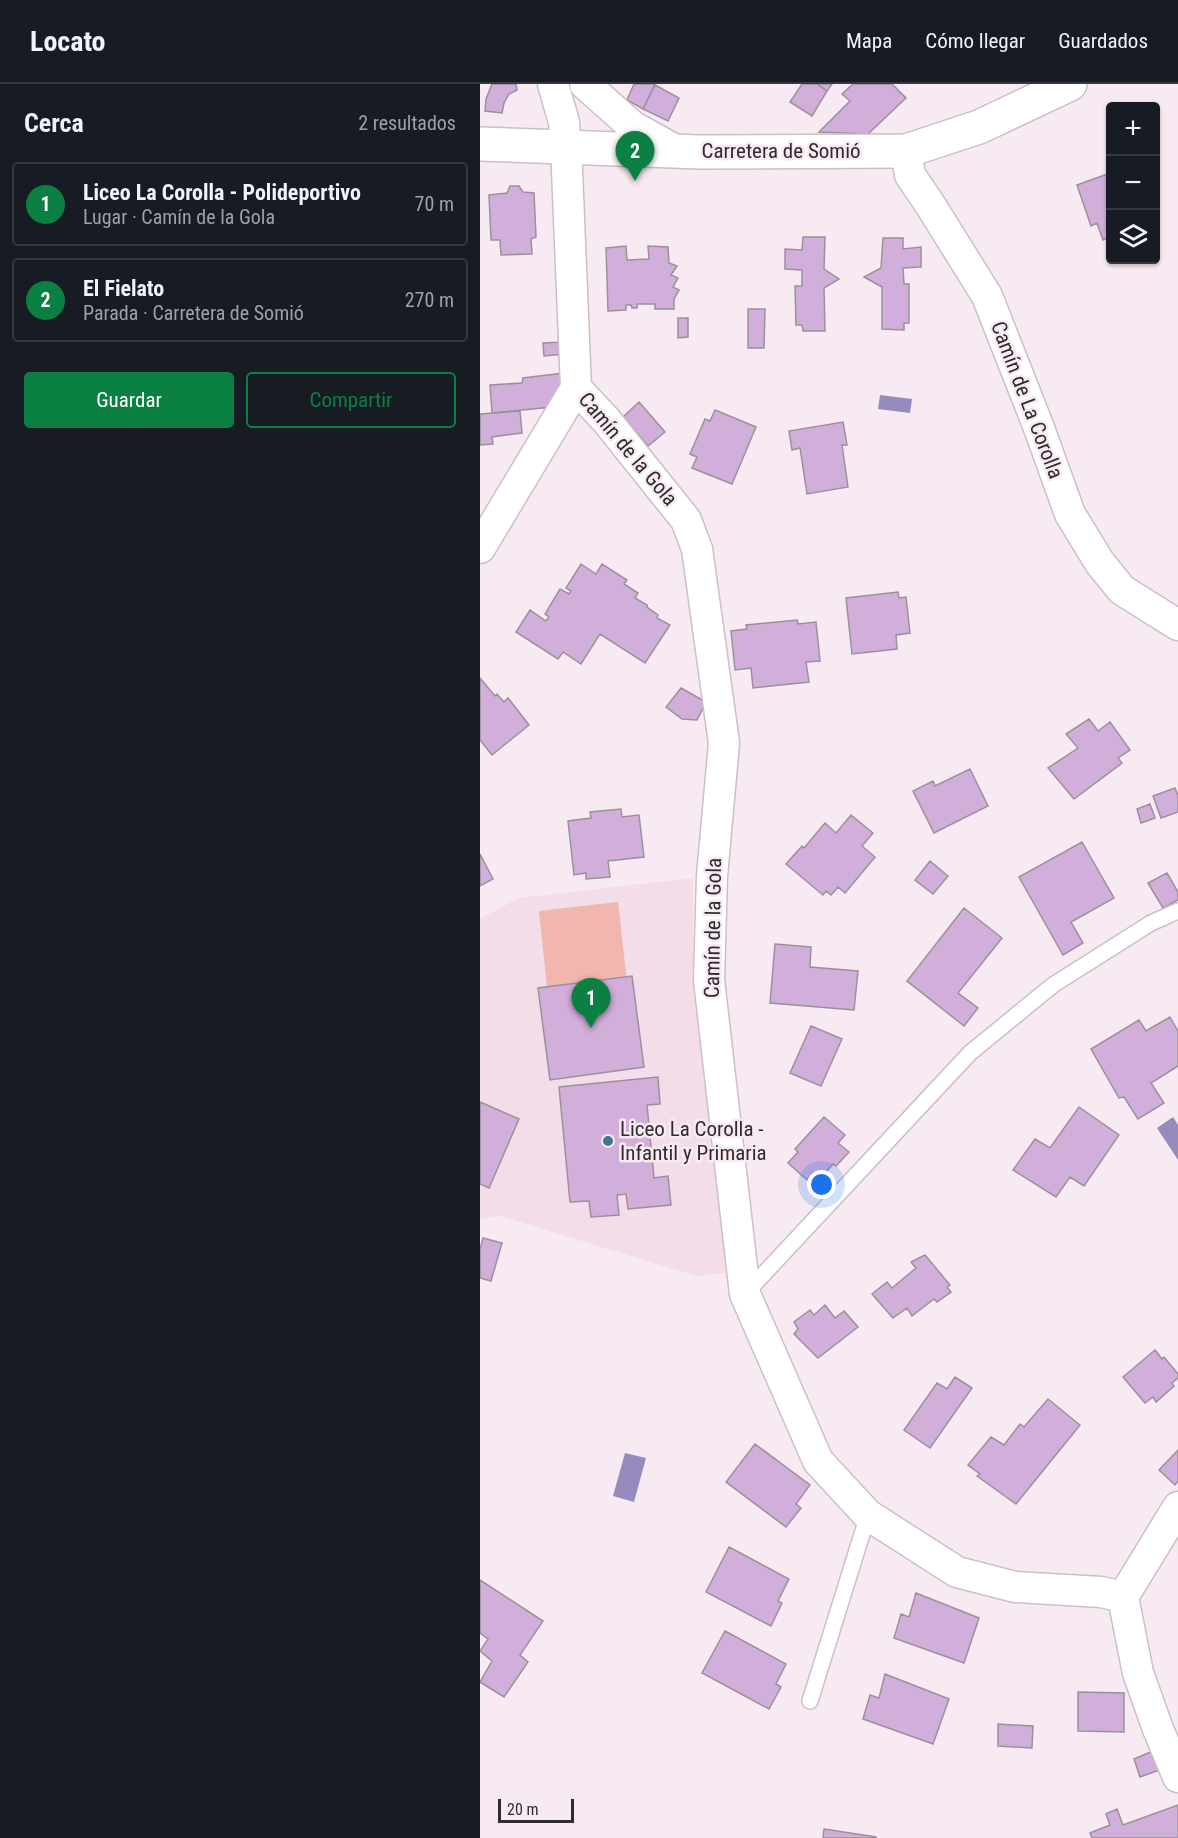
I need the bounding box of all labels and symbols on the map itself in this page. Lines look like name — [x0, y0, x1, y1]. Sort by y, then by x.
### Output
pin: 2 — [616, 132, 654, 181]
street label: Carretera de Somió — [701, 139, 861, 163]
street label: Camín de La Corolla — [986, 318, 1068, 482]
street label: Camín de la Gola — [574, 388, 682, 510]
street label: Camín de la Gola — [700, 858, 726, 998]
pin: 1 — [572, 978, 610, 1028]
place label: Liceo La Corolla - Infantil y Primaria — [620, 1117, 767, 1165]
marker: Liceo La Corolla - Infantil y Primaria — [601, 1134, 615, 1148]
your location — [807, 1170, 836, 1199]
scale bar — [498, 1796, 574, 1824]

